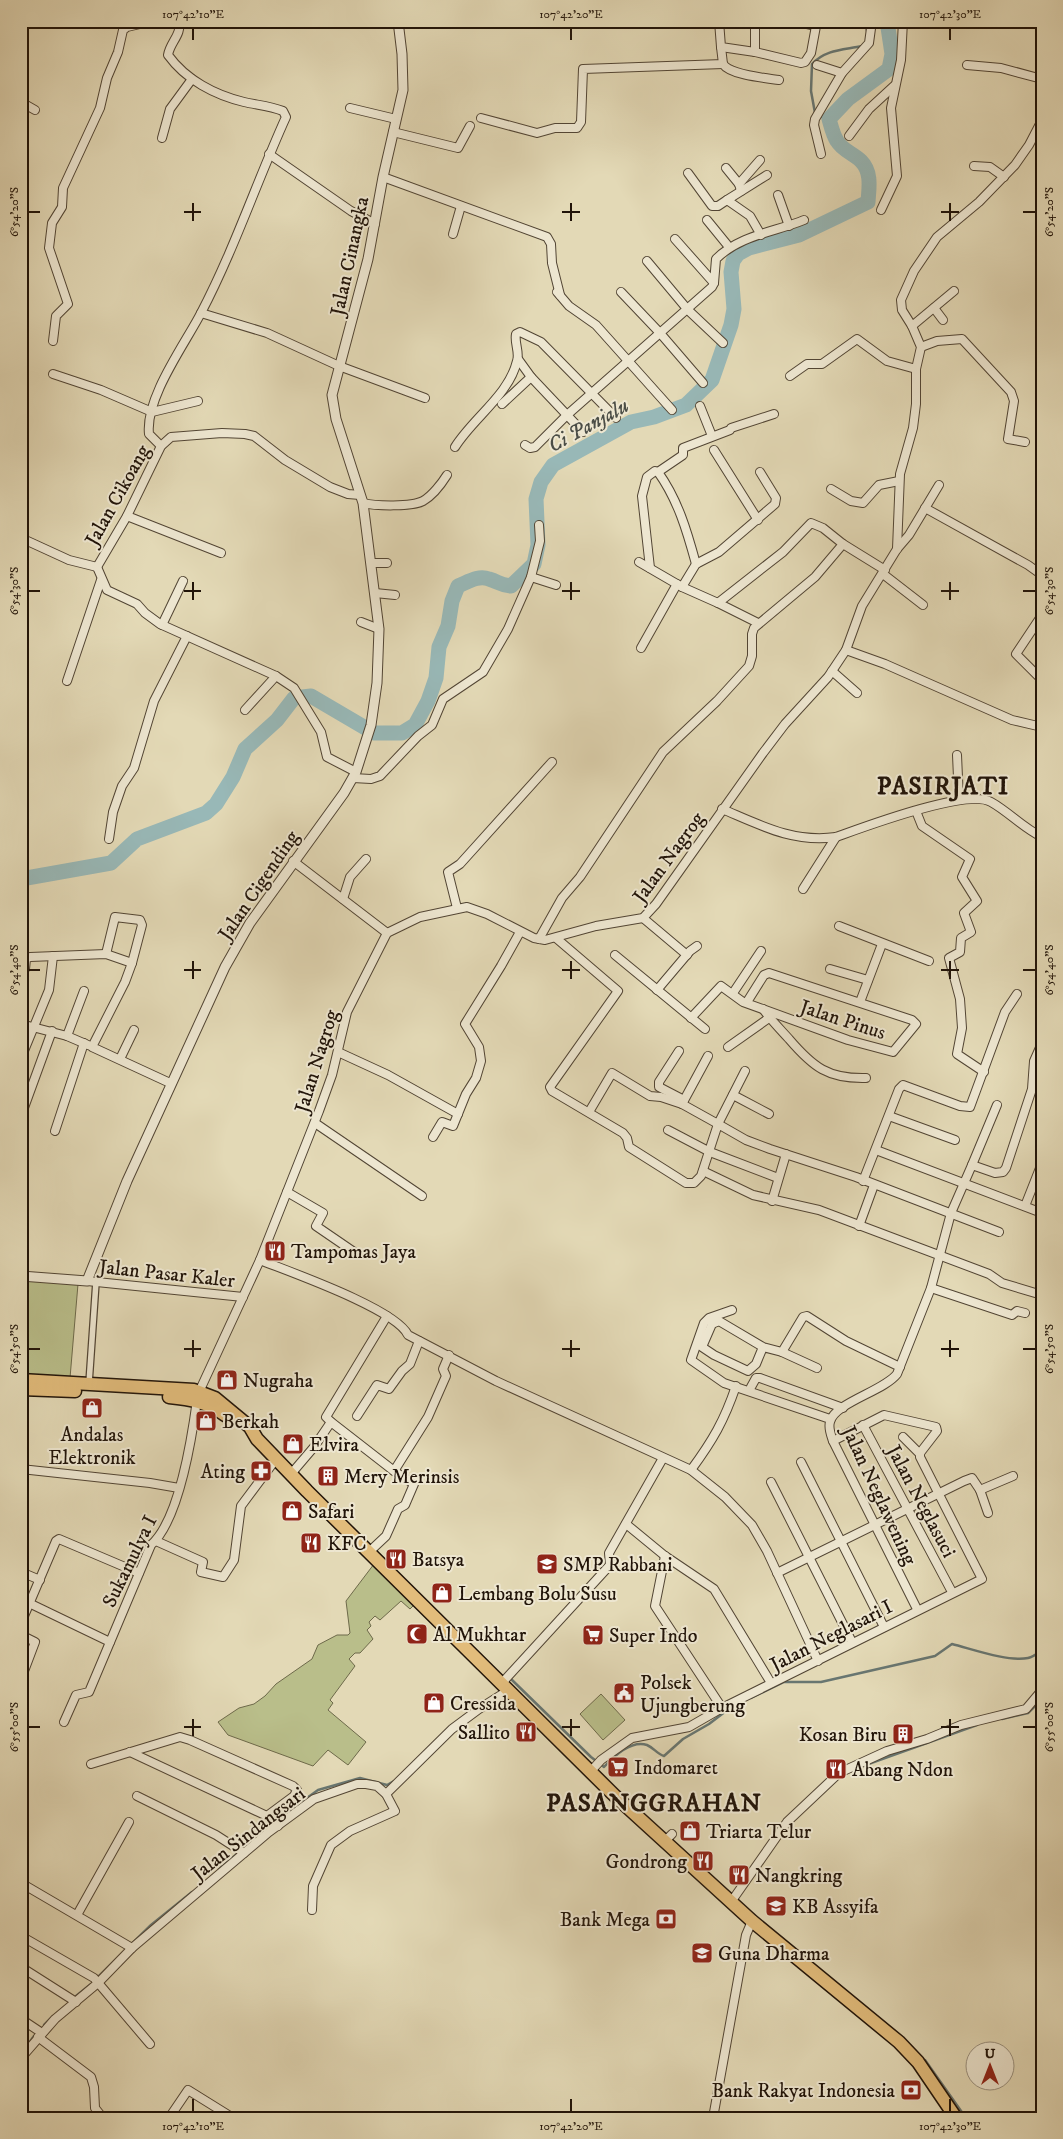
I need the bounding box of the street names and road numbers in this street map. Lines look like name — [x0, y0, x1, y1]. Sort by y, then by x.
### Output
street label: Jalan Cinangka — [325, 194, 375, 320]
street label: Jalan Cikoang — [79, 441, 156, 552]
street label: Jalan Nagrog — [627, 807, 711, 910]
street label: Jalan Cigending — [212, 826, 305, 947]
street label: Jalan Pinus — [795, 994, 889, 1046]
street label: Jalan Nagrog — [289, 1007, 345, 1118]
street label: Jalan Pasar Kaler — [96, 1255, 237, 1294]
street label: Jalan Neglawening — [835, 1420, 922, 1569]
street label: Jalan Neglasuci — [880, 1439, 961, 1562]
street label: Sukamulya I — [97, 1511, 163, 1612]
street label: Jalan Neglasari I — [764, 1595, 897, 1679]
street label: Jalan Sindangsari — [185, 1782, 311, 1888]

